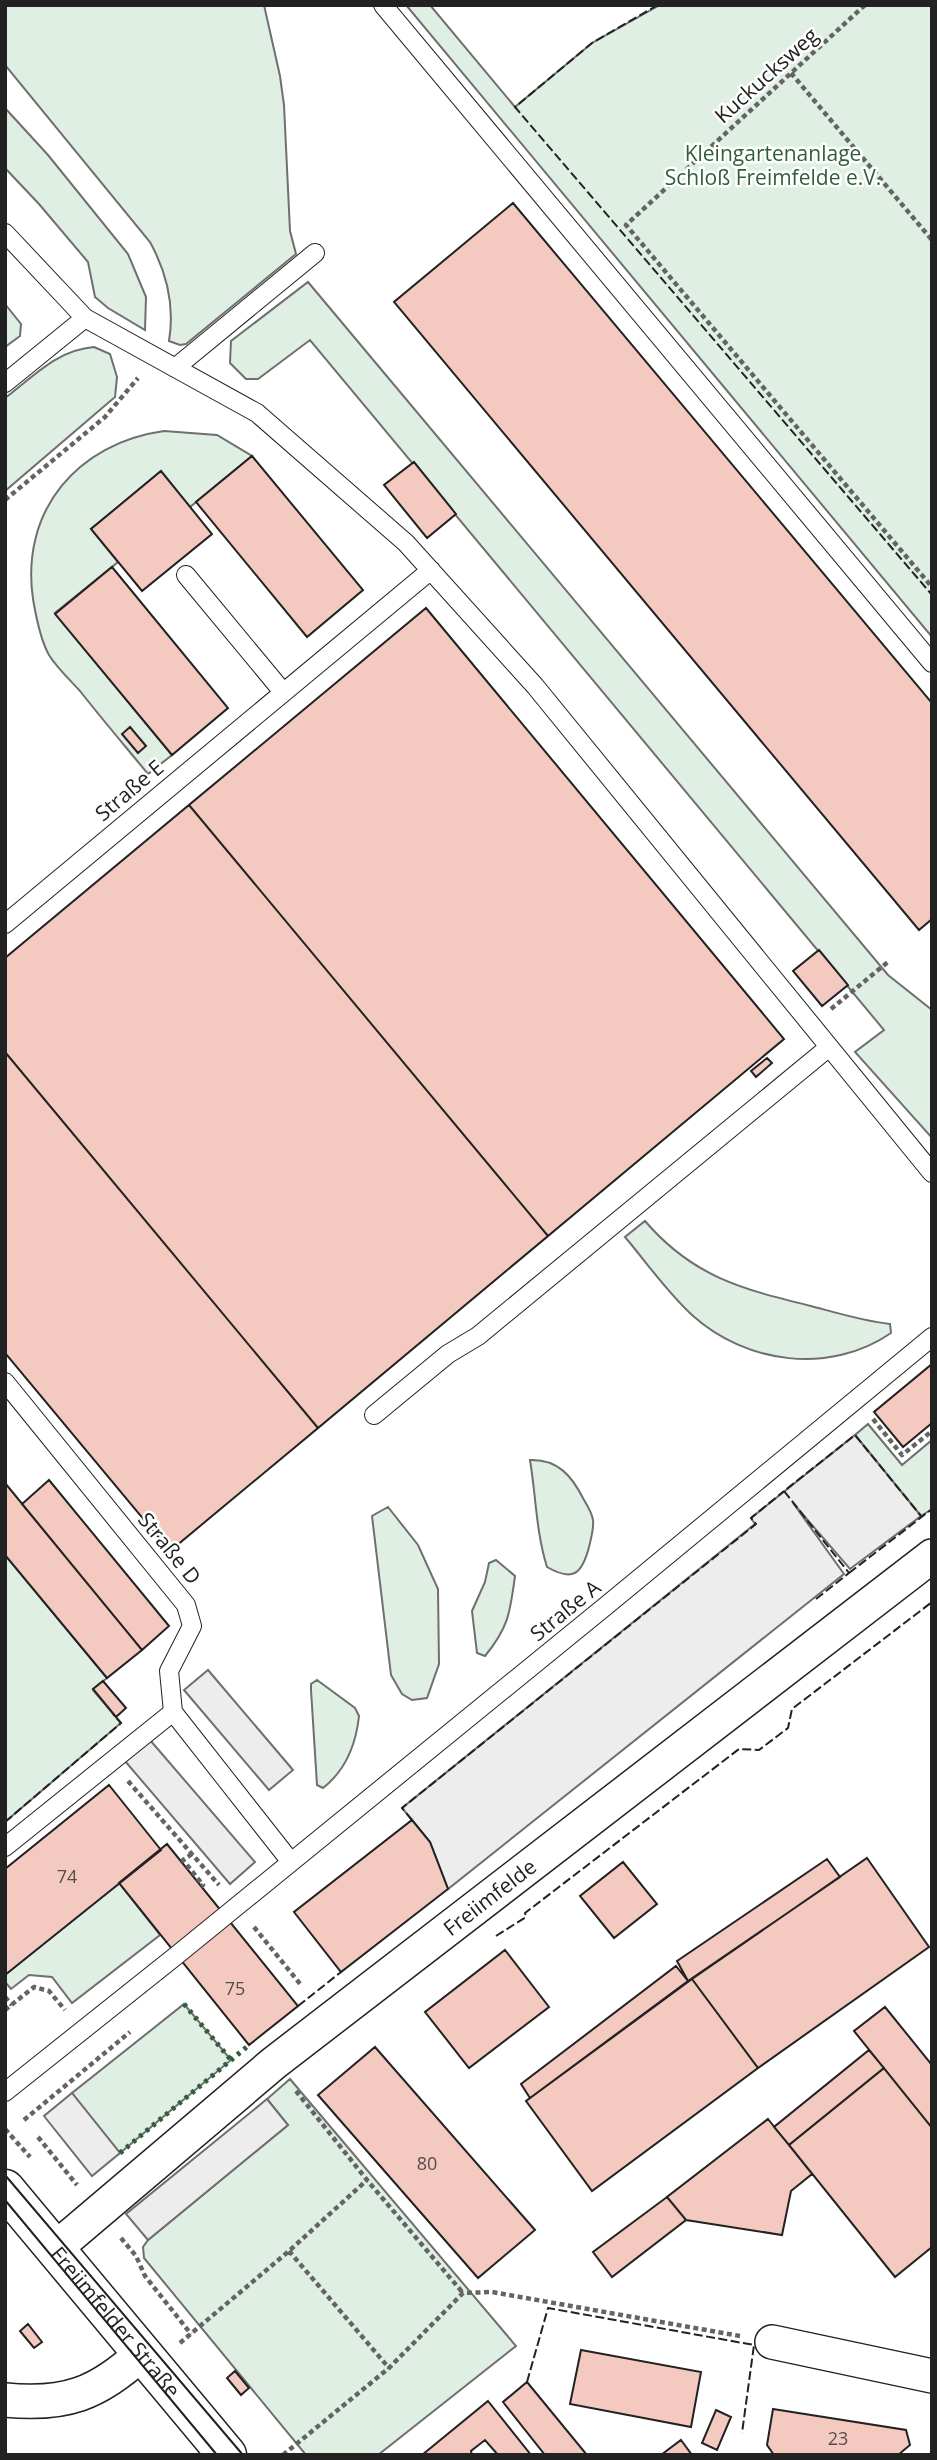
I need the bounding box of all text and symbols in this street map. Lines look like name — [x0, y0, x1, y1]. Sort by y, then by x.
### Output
street label: Kuckucksweg — [708, 21, 824, 129]
park label: Kleingartenanlage Schloß Freimfelde e.V. — [665, 139, 881, 191]
street label: Straße E — [89, 753, 169, 827]
street label: Straße D — [132, 1506, 208, 1590]
street label: Straße A — [524, 1573, 607, 1647]
street label: Freiimfelde — [437, 1852, 542, 1942]
house number: 74 — [57, 1864, 77, 1888]
house number: 75 — [225, 1976, 245, 2000]
house number: 80 — [417, 2151, 437, 2175]
street label: Freiimfelder Straße — [45, 2241, 187, 2403]
house number: 23 — [828, 2426, 848, 2450]

